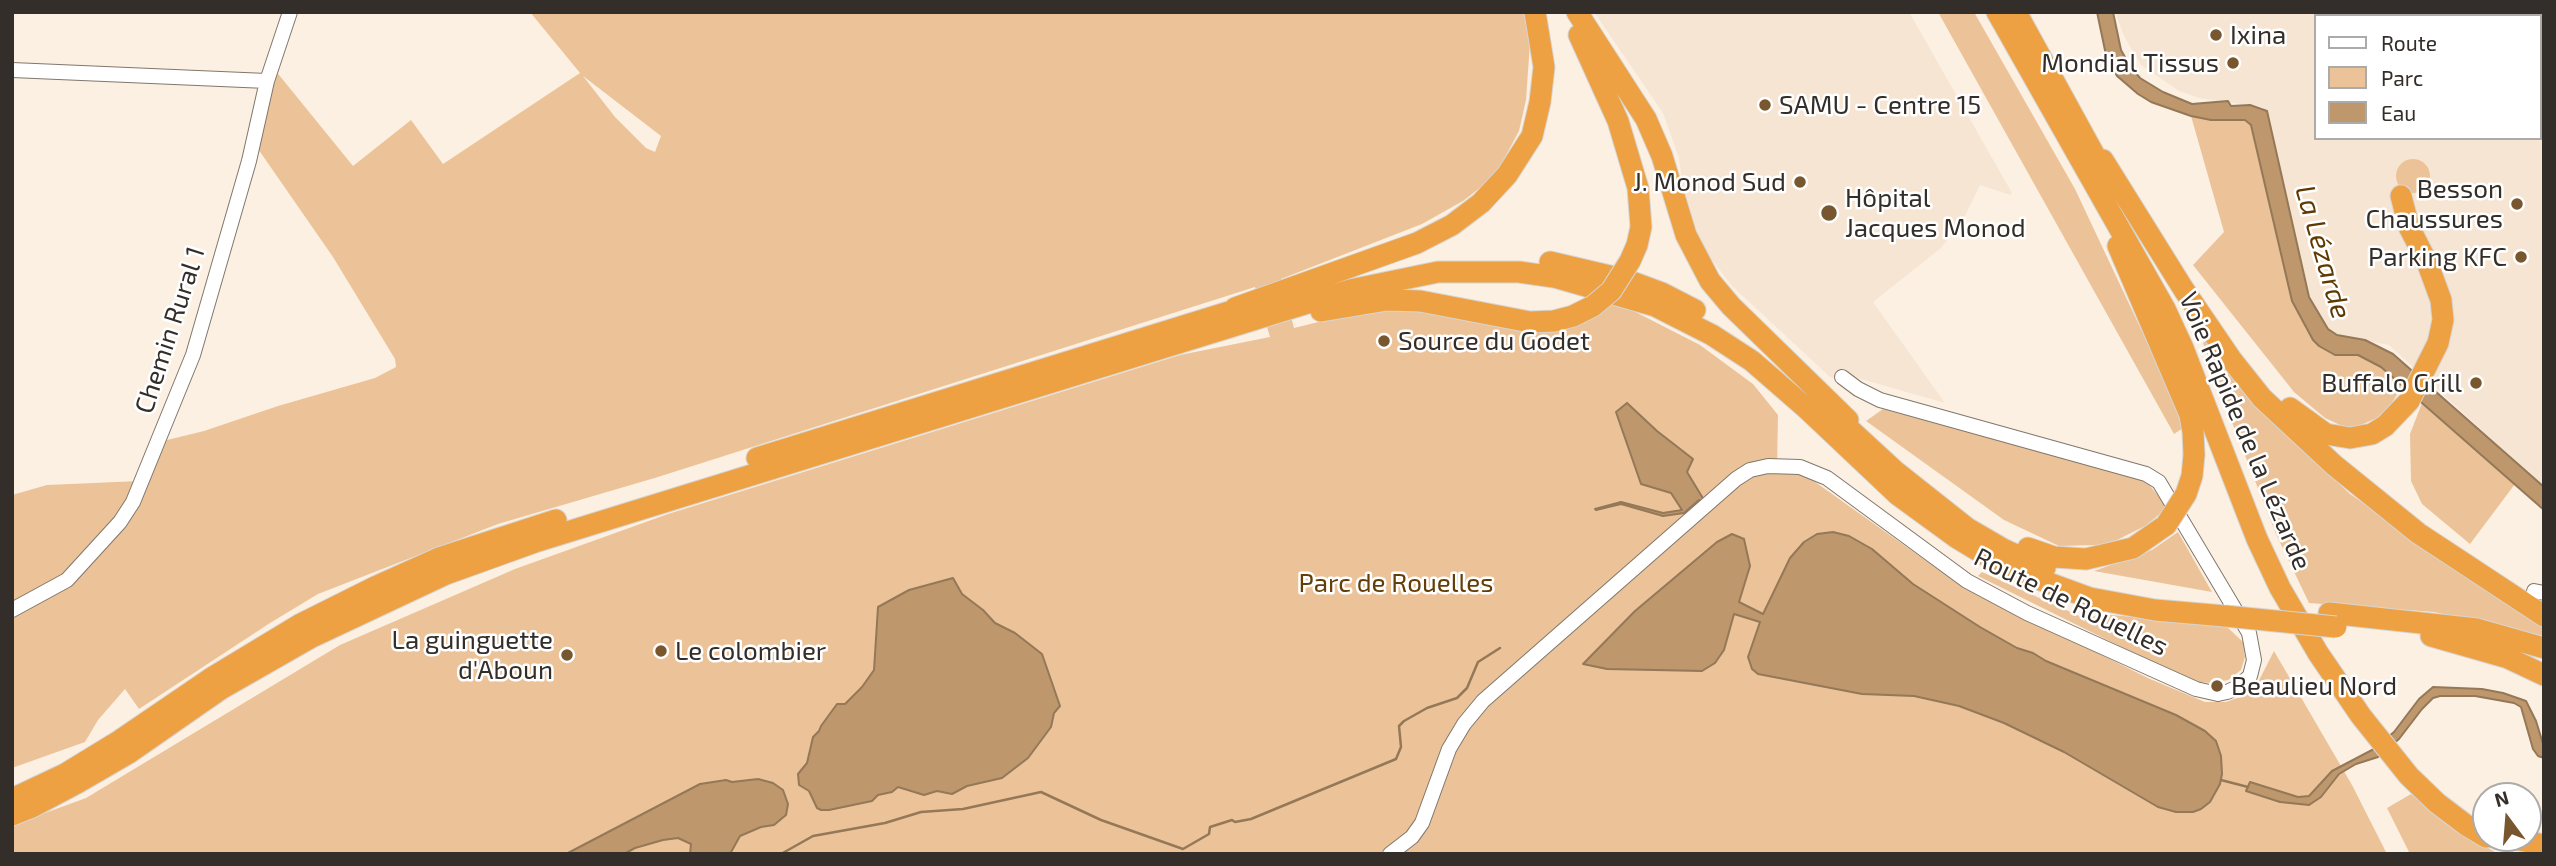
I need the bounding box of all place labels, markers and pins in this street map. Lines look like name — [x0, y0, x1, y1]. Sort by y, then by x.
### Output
place label: Ixina — [2230, 19, 2286, 51]
marker: Ixina — [2208, 27, 2224, 43]
place label: Mondial Tissus — [2041, 47, 2219, 79]
marker: Mondial Tissus — [2225, 55, 2241, 71]
place label: SAMU - Centre 15 — [1779, 89, 1981, 121]
marker: SAMU - Centre 15 — [1757, 97, 1773, 113]
place label: J. Monod Sud — [1633, 166, 1786, 198]
place label: Besson Chaussures — [2365, 173, 2503, 234]
marker: J. Monod Sud — [1792, 174, 1808, 190]
place label: Hôpital Jacques Monod — [1845, 182, 2026, 244]
marker: Besson Chaussures — [2509, 196, 2525, 212]
marker: Hôpital Jacques Monod — [1819, 203, 1839, 223]
place label: Parking KFC — [2368, 241, 2507, 273]
marker: Parking KFC — [2513, 249, 2529, 265]
place label: Source du Godet — [1398, 325, 1590, 357]
marker: Source du Godet — [1376, 333, 1392, 349]
place label: Buffalo Grill — [2321, 367, 2462, 399]
marker: Buffalo Grill — [2468, 375, 2484, 391]
place label: La guinguette d'Aboun — [392, 624, 553, 686]
place label: Le colombier — [675, 635, 826, 667]
marker: Le colombier — [653, 643, 669, 659]
marker: La guinguette d'Aboun — [559, 647, 575, 663]
place label: Beaulieu Nord — [2231, 670, 2397, 702]
marker: Beaulieu Nord — [2209, 678, 2225, 694]

